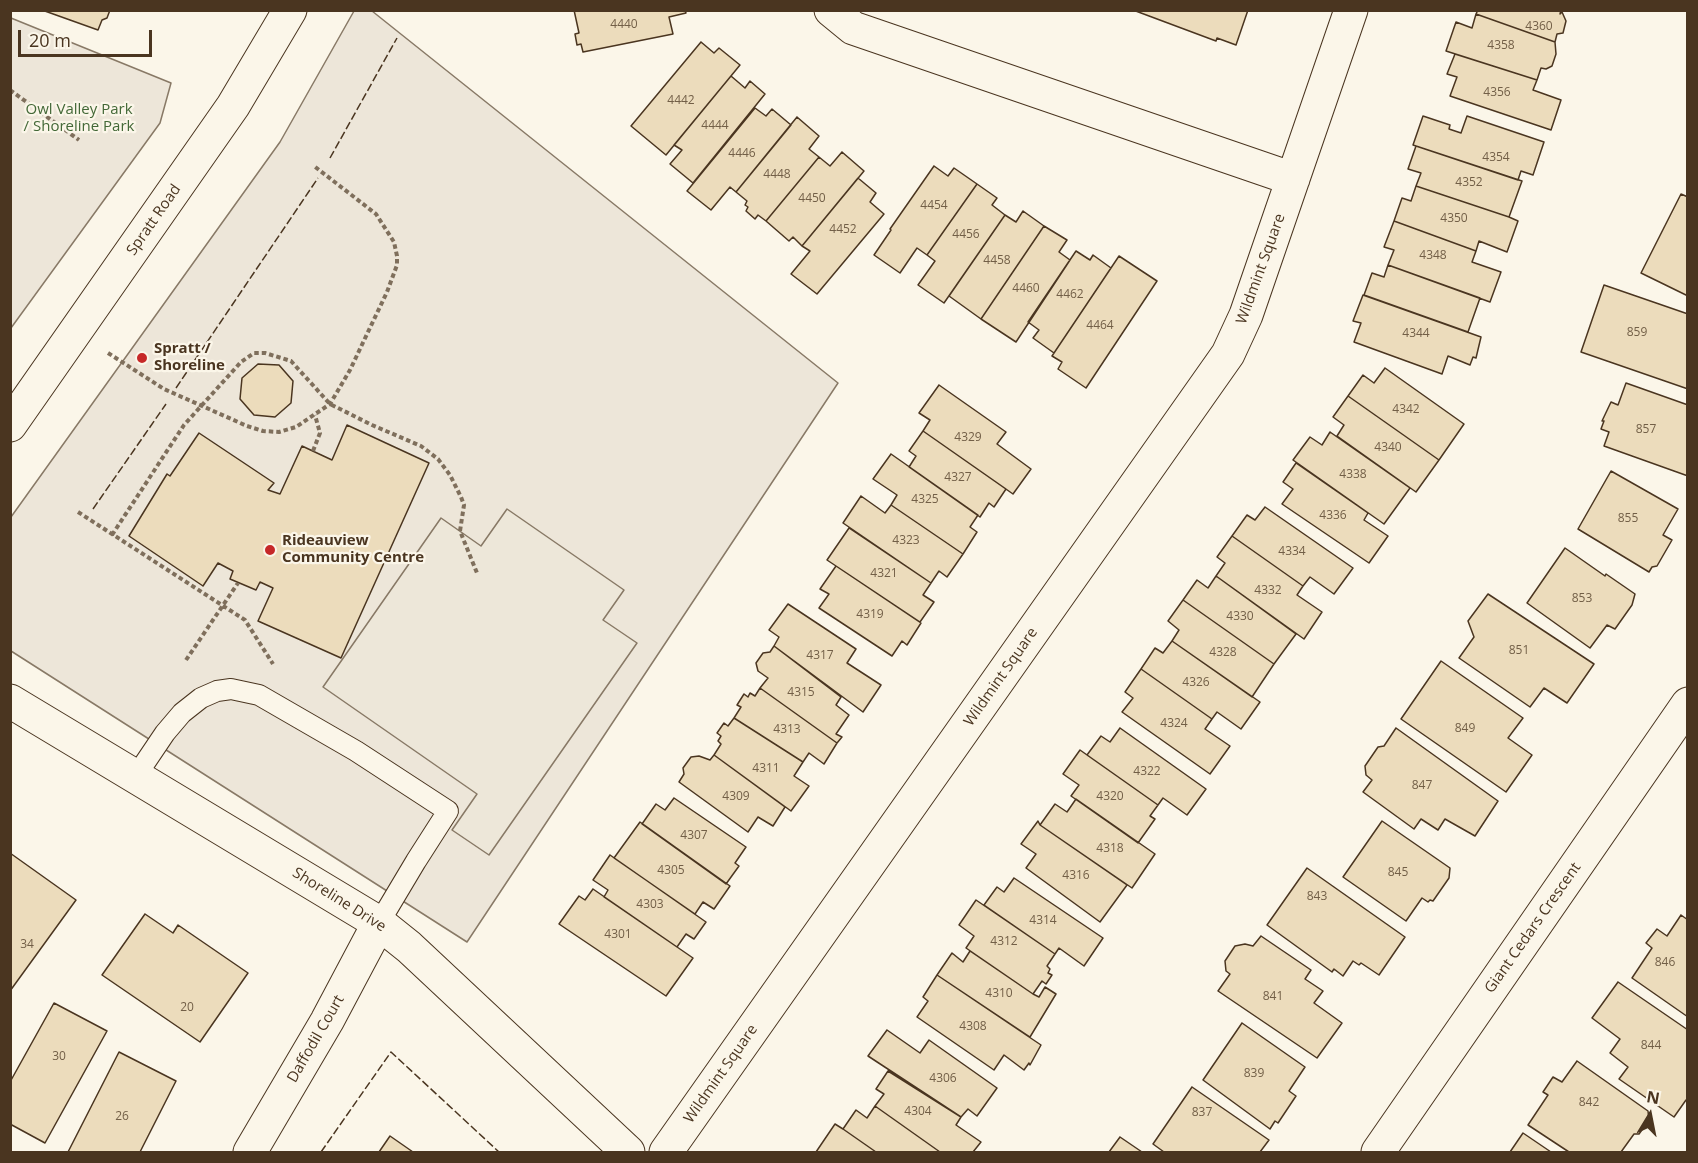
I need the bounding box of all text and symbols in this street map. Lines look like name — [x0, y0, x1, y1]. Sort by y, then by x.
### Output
scale bar — [21, 18, 154, 56]
house number: 4440 — [610, 18, 638, 32]
house number: 4360 — [1525, 20, 1553, 34]
text: 20 m — [29, 28, 71, 52]
house number: 4358 — [1487, 39, 1515, 53]
house number: 4356 — [1483, 86, 1511, 100]
house number: 4442 — [667, 94, 695, 108]
park label: Owl Valley Park / Shoreline Park — [24, 101, 134, 136]
house number: 4444 — [701, 119, 729, 133]
house number: 4446 — [728, 147, 756, 161]
house number: 4354 — [1482, 151, 1510, 165]
house number: 4448 — [763, 168, 791, 182]
house number: 4352 — [1455, 176, 1483, 190]
street label: Spratt Road — [123, 181, 185, 259]
house number: 4450 — [798, 192, 826, 206]
house number: 4454 — [920, 199, 948, 213]
street label: Wildmint Square — [1233, 211, 1289, 327]
house number: 4350 — [1440, 212, 1468, 226]
house number: 4452 — [829, 223, 857, 237]
house number: 4456 — [952, 228, 980, 242]
house number: 4348 — [1419, 249, 1447, 263]
house number: 4458 — [983, 254, 1011, 268]
house number: 4460 — [1012, 282, 1040, 296]
house number: 4462 — [1056, 288, 1084, 302]
house number: 4464 — [1086, 319, 1114, 333]
house number: 859 — [1627, 326, 1647, 340]
house number: 4344 — [1402, 327, 1430, 341]
place label: Spratt / Shoreline — [154, 340, 225, 375]
marker: Spratt / Shoreline — [135, 351, 149, 365]
house number: 4342 — [1392, 403, 1420, 417]
house number: 857 — [1636, 423, 1656, 437]
house number: 4329 — [954, 431, 982, 445]
house number: 4340 — [1374, 441, 1402, 455]
house number: 4338 — [1339, 468, 1367, 482]
house number: 4327 — [944, 471, 972, 485]
house number: 4325 — [911, 493, 939, 507]
house number: 4336 — [1319, 509, 1347, 523]
house number: 855 — [1618, 512, 1638, 526]
place label: Rideauview Community Centre — [282, 532, 424, 567]
house number: 4323 — [892, 534, 920, 548]
marker: Rideauview Community Centre — [263, 543, 277, 557]
house number: 4334 — [1278, 545, 1306, 559]
house number: 4321 — [870, 567, 898, 581]
house number: 4332 — [1254, 584, 1282, 598]
house number: 853 — [1572, 592, 1592, 606]
house number: 4319 — [856, 608, 884, 622]
house number: 4330 — [1226, 610, 1254, 624]
street label: Wildmint Square — [960, 624, 1042, 730]
house number: 851 — [1509, 644, 1529, 658]
house number: 4328 — [1209, 646, 1237, 660]
house number: 4317 — [806, 649, 834, 663]
house number: 4326 — [1182, 676, 1210, 690]
house number: 4315 — [787, 686, 815, 700]
house number: 4324 — [1160, 717, 1188, 731]
house number: 849 — [1455, 722, 1475, 736]
house number: 4313 — [773, 723, 801, 737]
house number: 4311 — [752, 762, 780, 776]
house number: 4322 — [1133, 765, 1161, 779]
house number: 847 — [1412, 779, 1432, 793]
house number: 4309 — [722, 790, 750, 804]
house number: 4320 — [1096, 790, 1124, 804]
house number: 4307 — [680, 829, 708, 843]
house number: 4318 — [1096, 842, 1124, 856]
street label: Giant Cedars Crescent — [1481, 859, 1585, 997]
street label: Shoreline Drive — [289, 864, 389, 936]
house number: 4305 — [657, 864, 685, 878]
house number: 845 — [1388, 866, 1408, 880]
house number: 4316 — [1062, 869, 1090, 883]
house number: 843 — [1307, 890, 1327, 904]
house number: 4303 — [636, 898, 664, 912]
house number: 4314 — [1029, 914, 1057, 928]
house number: 4301 — [604, 928, 632, 942]
house number: 4312 — [990, 935, 1018, 949]
house number: 34 — [20, 938, 34, 952]
house number: 846 — [1655, 956, 1675, 970]
house number: 4310 — [985, 987, 1013, 1001]
house number: 841 — [1263, 990, 1283, 1004]
street label: Daffodil Court — [284, 992, 348, 1086]
house number: 20 — [180, 1001, 194, 1015]
house number: 4308 — [959, 1020, 987, 1034]
street label: Wildmint Square — [680, 1021, 762, 1127]
house number: 844 — [1641, 1039, 1661, 1053]
house number: 30 — [52, 1050, 66, 1064]
house number: 839 — [1244, 1067, 1264, 1081]
house number: 4306 — [929, 1072, 957, 1086]
north arrow — [1620, 1085, 1680, 1145]
text: N — [1645, 1085, 1661, 1109]
house number: 842 — [1579, 1096, 1599, 1110]
house number: 4304 — [904, 1105, 932, 1119]
house number: 837 — [1192, 1106, 1212, 1120]
house number: 26 — [115, 1110, 129, 1124]

